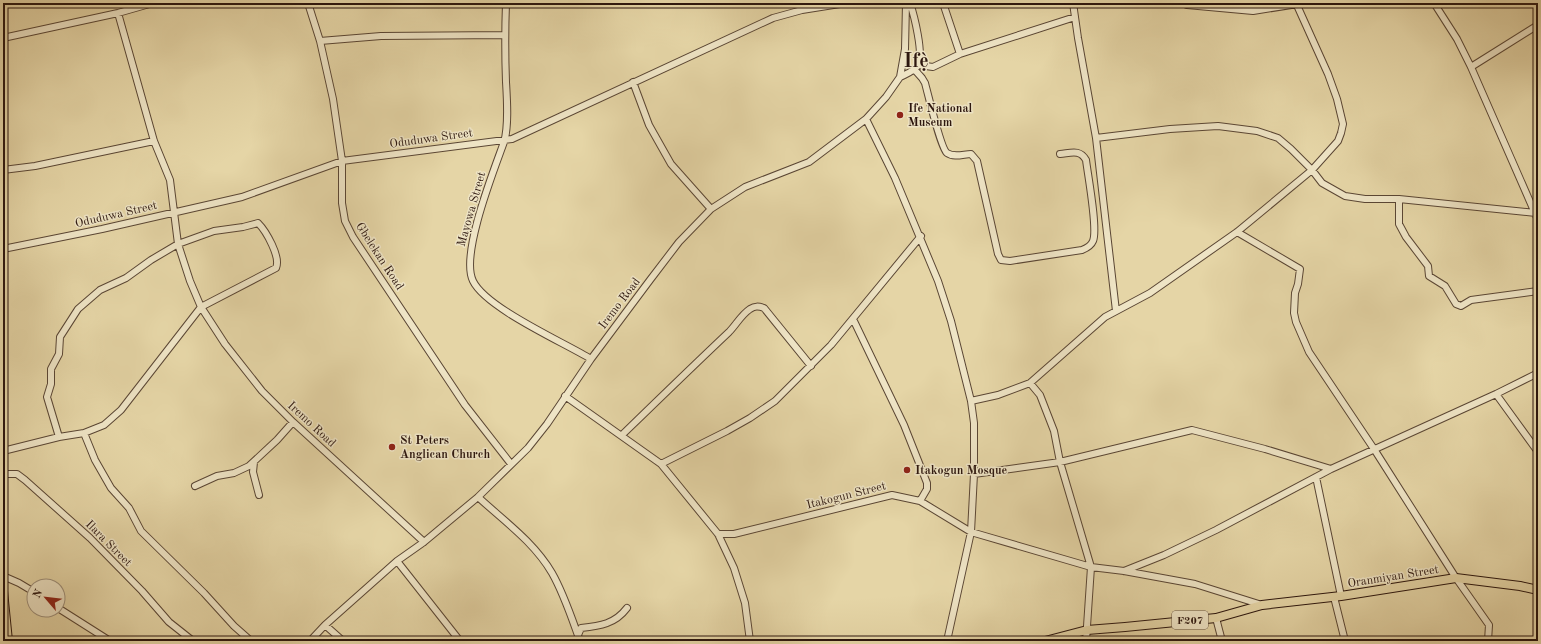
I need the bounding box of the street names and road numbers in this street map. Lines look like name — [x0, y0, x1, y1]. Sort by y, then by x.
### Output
street label: Oduduwa Street — [389, 127, 473, 151]
street label: Mayowa Street — [456, 170, 488, 248]
street label: Oduduwa Street — [74, 200, 158, 230]
street label: Gbelekan Road — [353, 221, 405, 292]
street label: Iremo Road — [597, 276, 643, 331]
street label: Iremo Road — [285, 400, 338, 450]
street label: Itakogun Street — [805, 480, 887, 512]
street label: Ilara Street — [83, 518, 134, 569]
street label: Oranmiyan Street — [1347, 564, 1440, 590]
road number: F207 — [1172, 611, 1208, 629]

